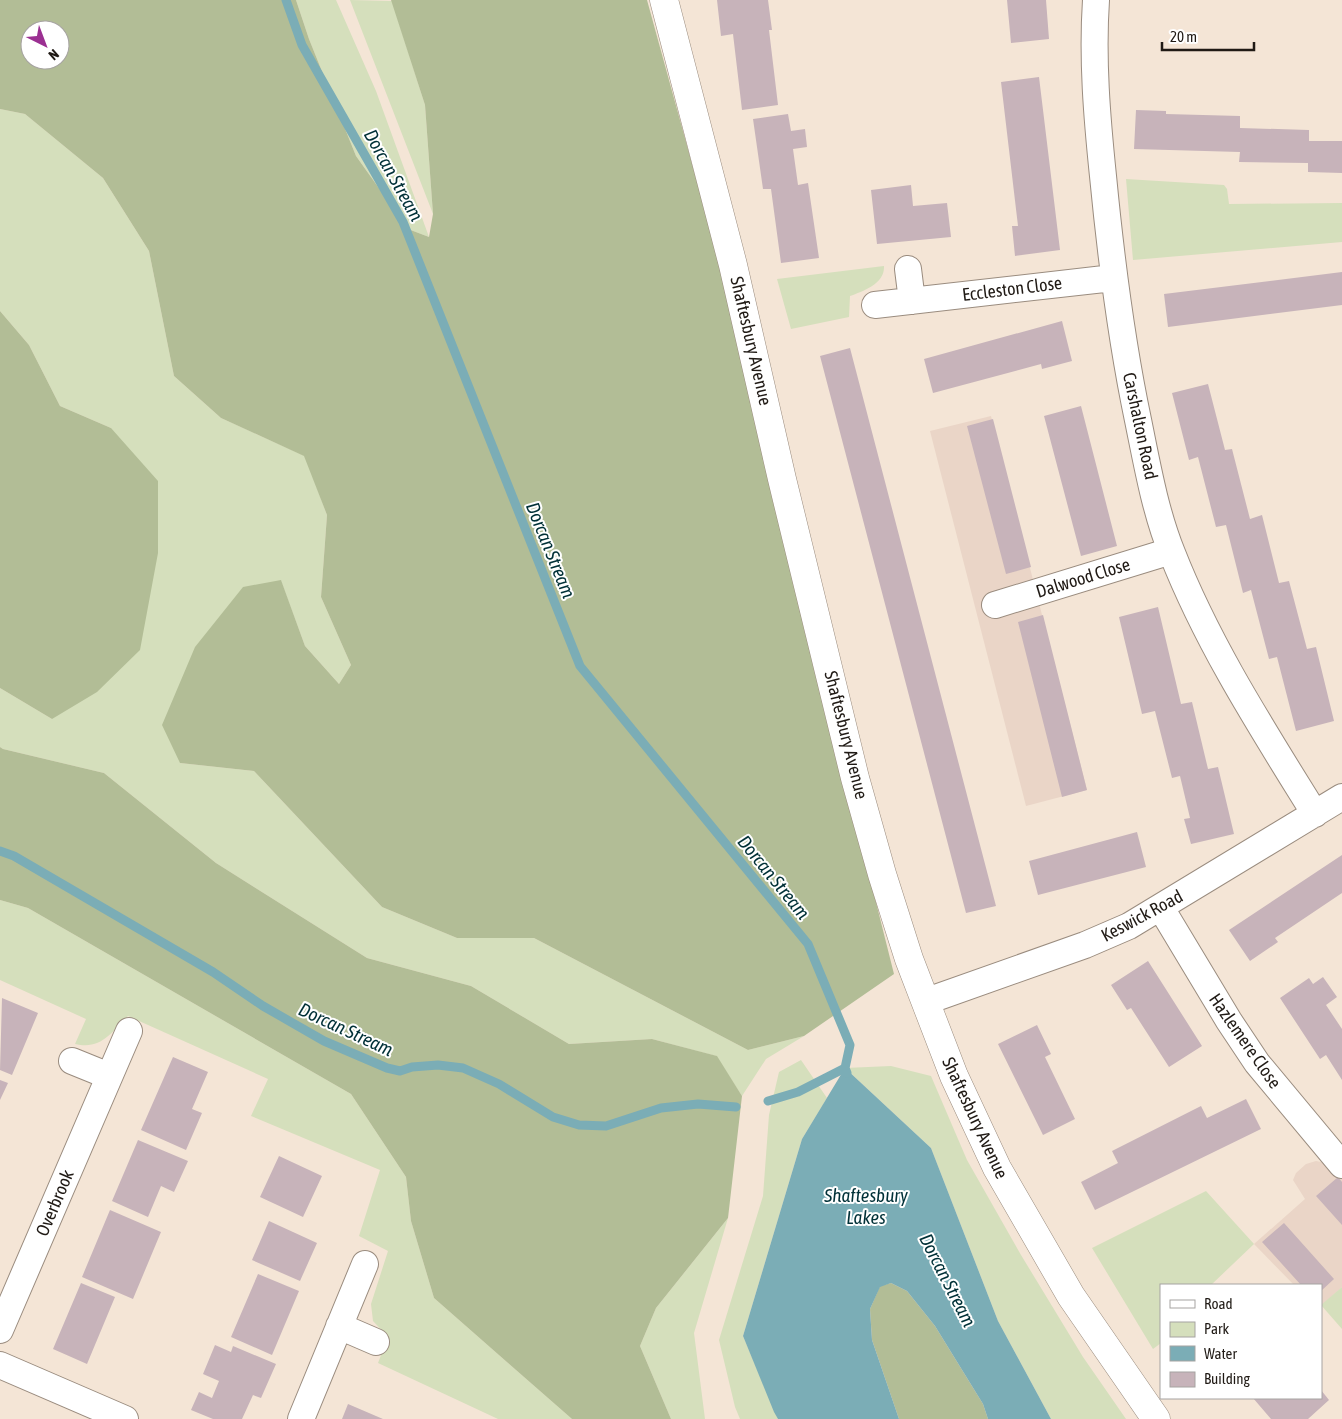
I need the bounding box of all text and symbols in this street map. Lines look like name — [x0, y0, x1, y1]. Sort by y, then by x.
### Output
north arrow — [20, 20, 70, 70]
scale bar — [1162, 20, 1254, 52]
text: 20 m — [1170, 28, 1197, 45]
text: N — [45, 46, 62, 63]
water label: Dorcan Stream — [360, 125, 428, 225]
street label: Eccleston Close — [961, 272, 1063, 305]
street label: Shaftesbury Avenue — [726, 275, 776, 407]
street label: Carshalton Road — [1119, 370, 1162, 481]
water label: Dorcan Stream — [522, 499, 580, 601]
street label: Dalwood Close — [1033, 553, 1132, 602]
street label: Shaftesbury Avenue — [820, 669, 873, 801]
water label: Dorcan Stream — [733, 831, 815, 924]
street label: Keswick Road — [1097, 885, 1186, 946]
street label: Hazlemere Close — [1205, 989, 1286, 1092]
water label: Dorcan Stream — [295, 998, 397, 1061]
street label: Shaftesbury Avenue — [938, 1054, 1013, 1182]
street label: Overbrook — [31, 1166, 78, 1239]
water label: Shaftesbury Lakes — [823, 1184, 908, 1228]
water label: Dorcan Stream — [915, 1230, 981, 1331]
legend — [1160, 1284, 1322, 1399]
text: Road — [1204, 1295, 1233, 1312]
text: Park — [1204, 1320, 1229, 1337]
text: Water — [1204, 1345, 1237, 1362]
text: Building — [1204, 1370, 1250, 1387]

